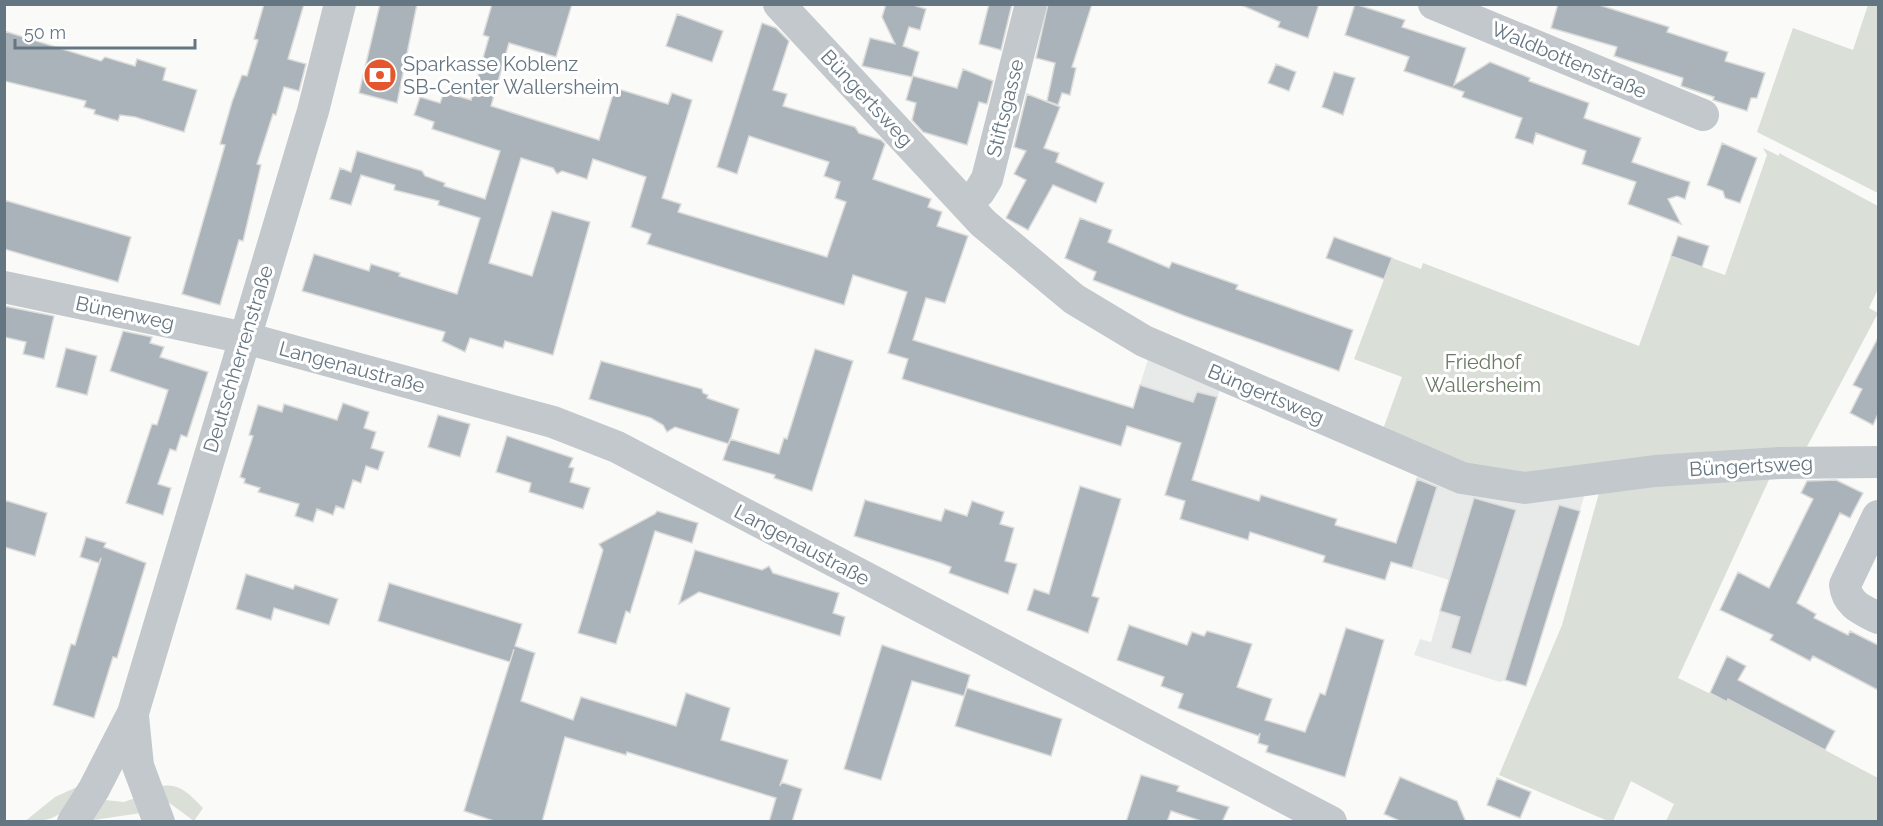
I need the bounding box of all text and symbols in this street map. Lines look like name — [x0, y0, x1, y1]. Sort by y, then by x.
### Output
scale bar — [15, 12, 195, 50]
street label: Waldbottenstraße — [1488, 16, 1650, 104]
text: 50 m — [24, 22, 66, 43]
street label: Büngertsweg — [816, 44, 918, 152]
place label: Sparkasse Koblenz SB-Center Wallersheim — [403, 52, 619, 99]
street label: Stiftsgasse — [981, 56, 1029, 160]
bank icon: Sparkasse Koblenz SB-Center Wallersheim — [362, 57, 398, 93]
street label: Deutschherrenstraße — [198, 262, 278, 455]
street label: Bünenweg — [74, 291, 176, 335]
street label: Langenaustraße — [277, 336, 428, 398]
park label: Friedhof Wallersheim — [1425, 350, 1541, 397]
street label: Büngertsweg — [1204, 359, 1328, 429]
street label: Büngertsweg — [1688, 451, 1814, 481]
street label: Langenaustraße — [730, 499, 874, 591]

